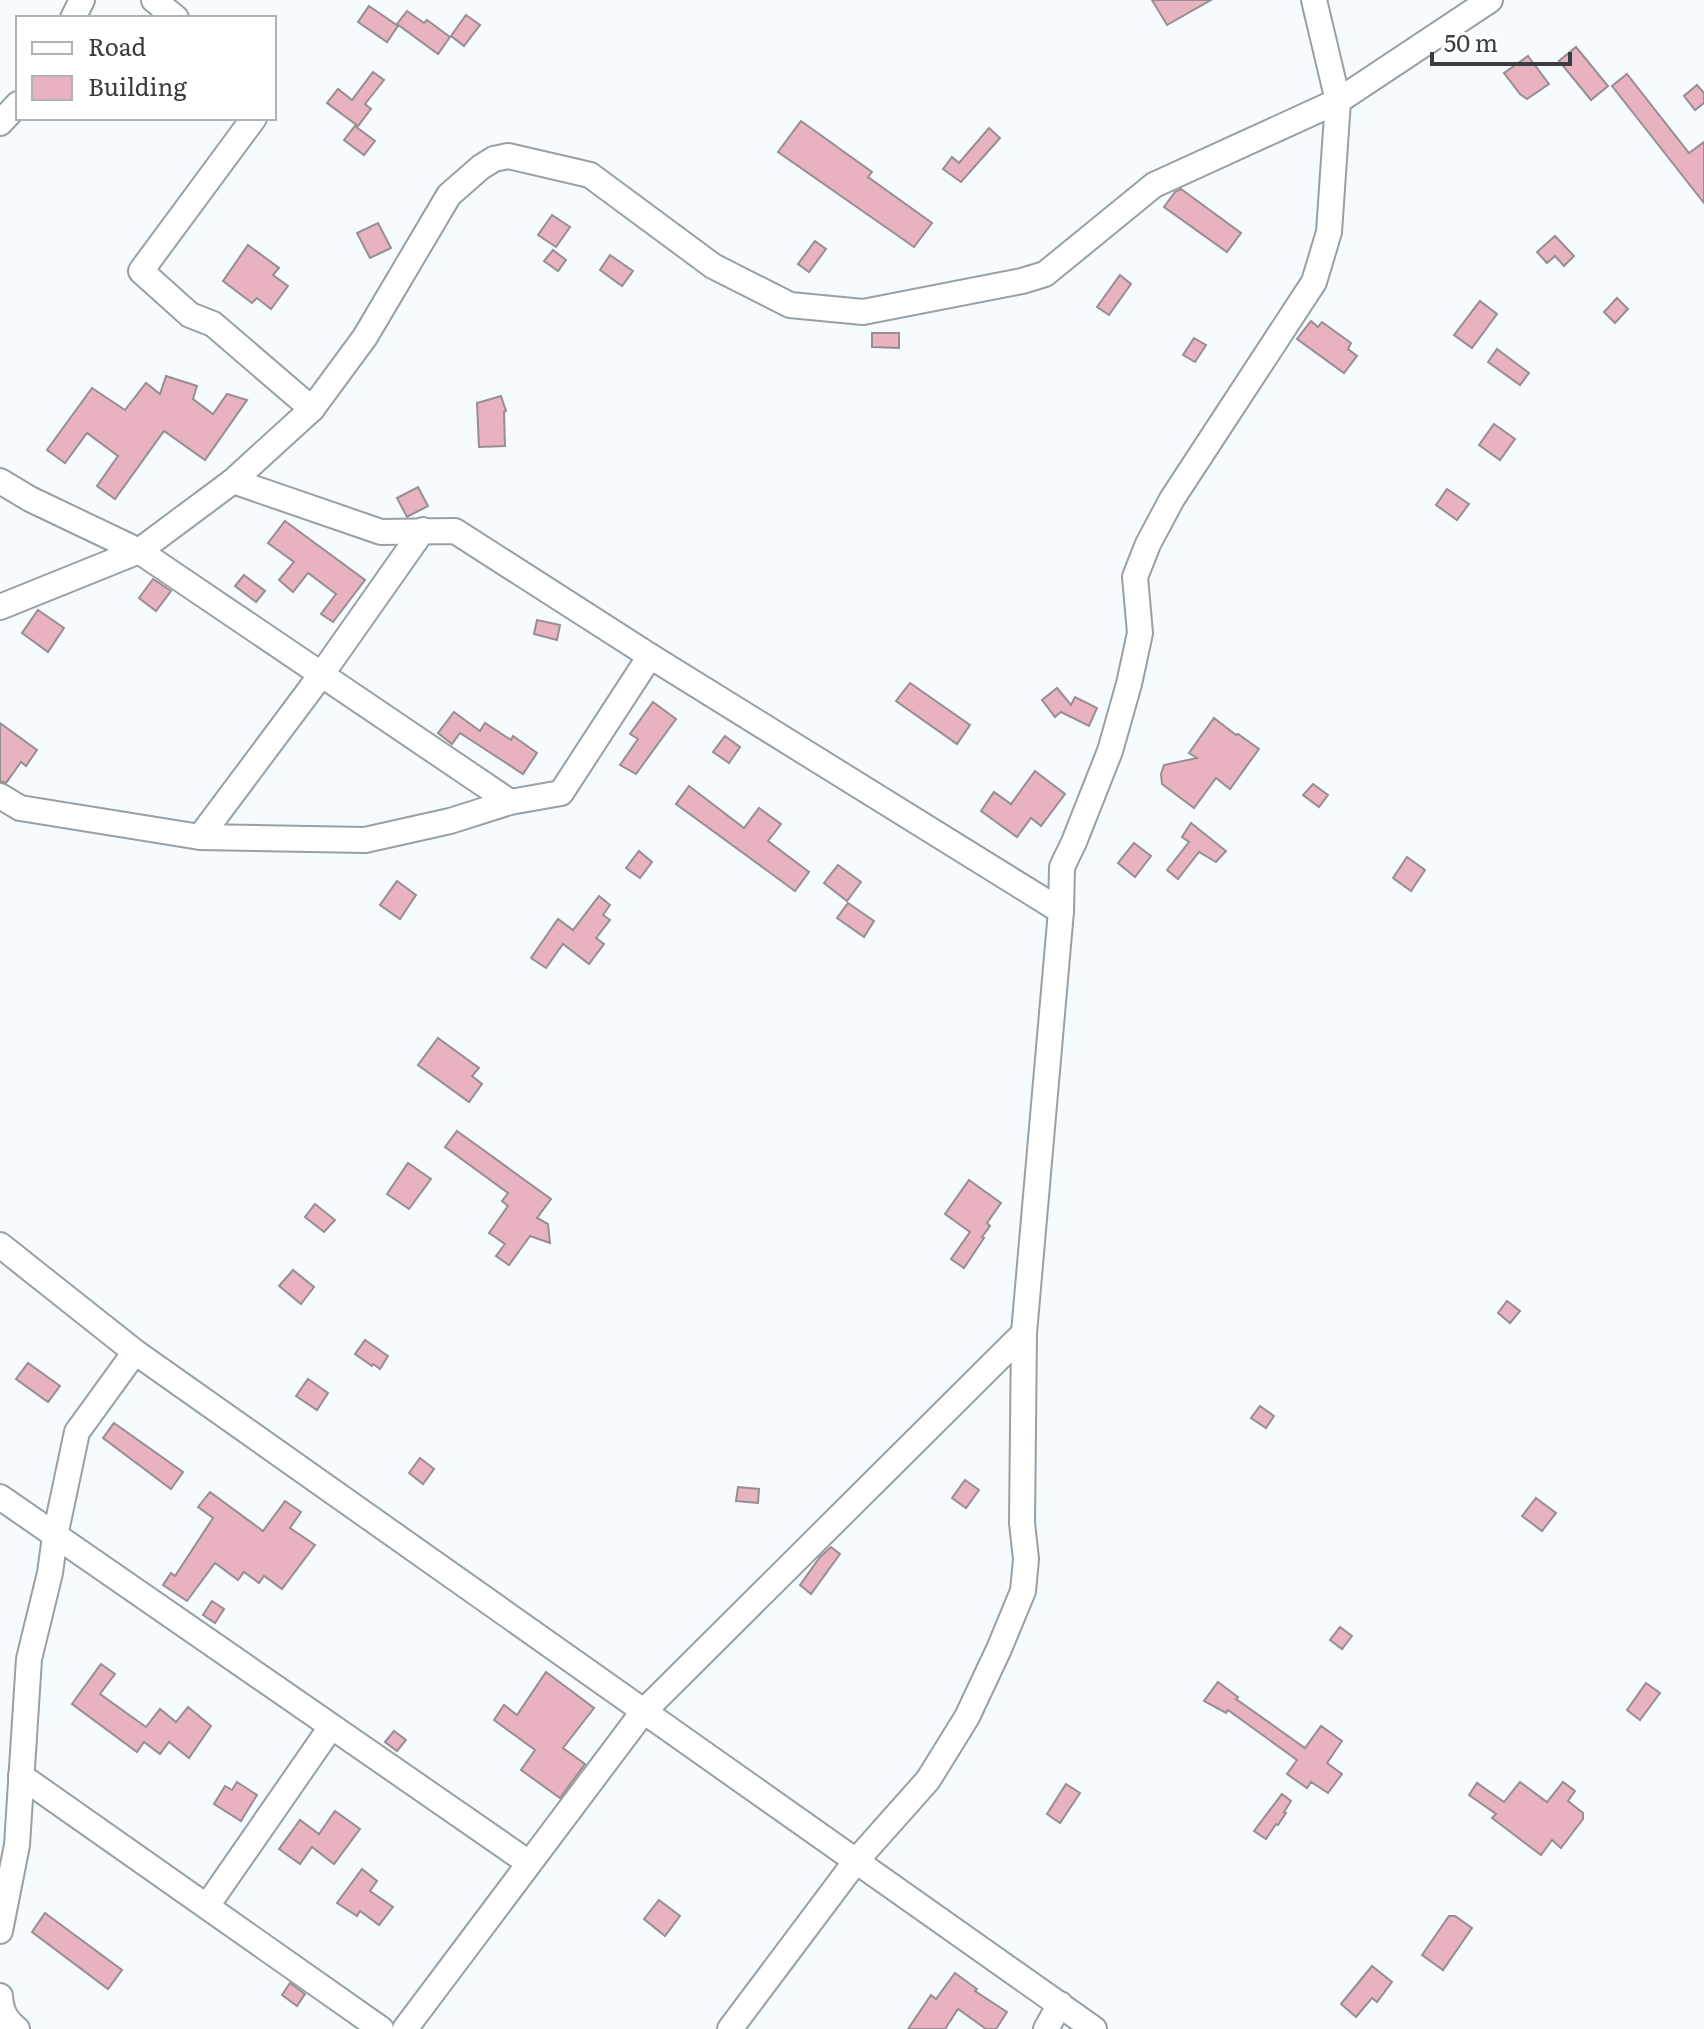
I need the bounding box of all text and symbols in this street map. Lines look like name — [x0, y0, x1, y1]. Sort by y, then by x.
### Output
legend — [16, 16, 276, 120]
scale bar — [1432, 16, 1570, 66]
text: 50 m — [1444, 24, 1498, 59]
text: Road — [88, 28, 147, 63]
text: Building — [88, 68, 187, 103]

